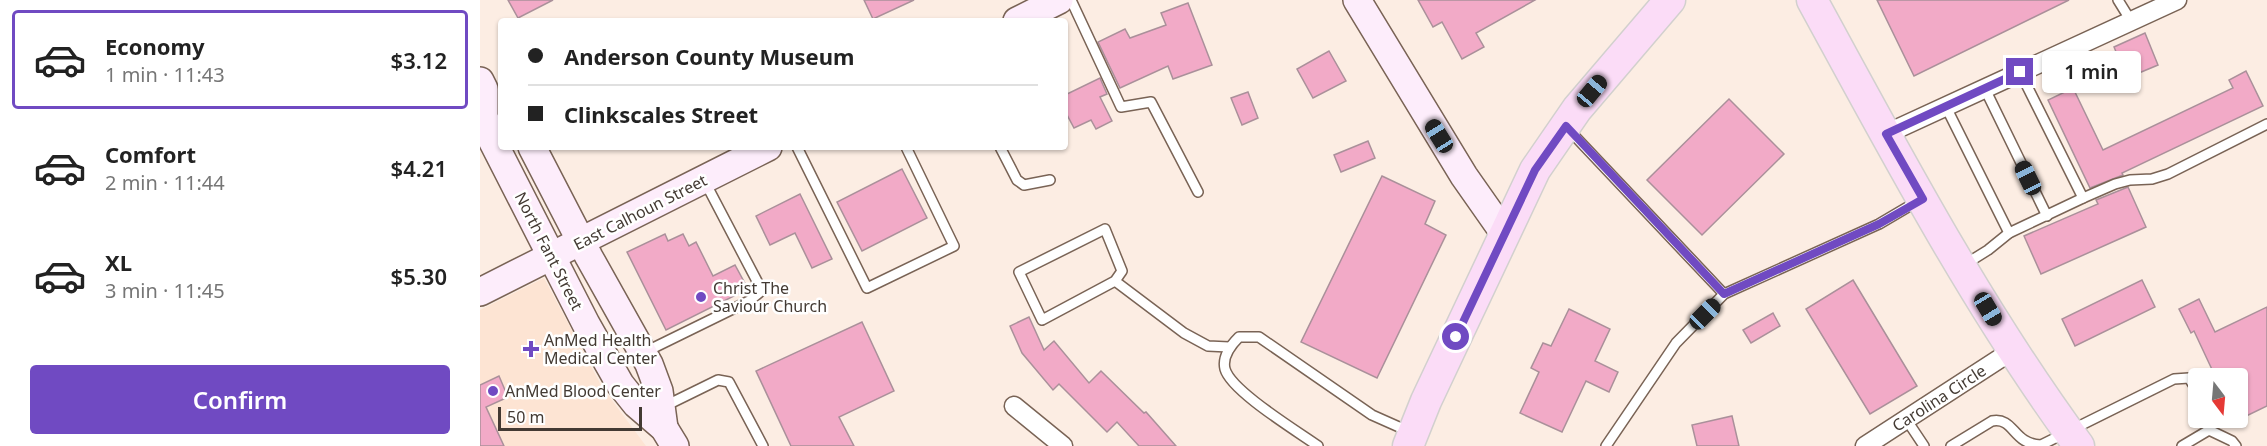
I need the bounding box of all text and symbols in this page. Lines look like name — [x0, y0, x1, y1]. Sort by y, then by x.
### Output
text: Economy — [105, 31, 204, 61]
icon: car — [33, 33, 87, 87]
text: Anderson County Museum — [564, 41, 855, 71]
text: $3.12 — [391, 45, 447, 75]
callout: 1 min — [2041, 51, 2140, 93]
route end — [2006, 58, 2033, 85]
text: 1 min — [2064, 58, 2119, 85]
text: 1 min · 11:43 — [105, 61, 225, 88]
car — [1574, 71, 1610, 111]
text: Clinkscales Street — [564, 99, 758, 129]
car — [1422, 116, 1456, 156]
text: Comfort — [105, 139, 196, 169]
icon: car — [33, 141, 87, 195]
text: $4.21 — [391, 153, 447, 183]
car — [2012, 158, 2044, 198]
text: 2 min · 11:44 — [105, 169, 225, 196]
street label: East Calhoun Street — [570, 169, 711, 255]
street label: North Fant Street — [510, 188, 588, 314]
text: XL — [105, 247, 132, 277]
icon: car — [33, 249, 87, 303]
text: $5.30 — [391, 261, 447, 291]
text: 3 min · 11:45 — [105, 277, 225, 304]
place label: Christ The Saviour Church — [713, 277, 827, 317]
car — [1971, 289, 2005, 329]
marker: Christ The Saviour Church — [694, 290, 708, 304]
car — [1686, 295, 1724, 333]
route start — [1442, 323, 1469, 350]
place label: AnMed Health Medical Center — [544, 329, 657, 369]
marker: AnMed Health Medical Center — [522, 340, 540, 358]
street label: Carolina Circle — [1888, 359, 1990, 437]
button: Confirm — [30, 365, 450, 434]
north arrow — [2188, 368, 2248, 428]
map controls — [2188, 368, 2248, 428]
place label: AnMed Blood Center — [505, 380, 661, 402]
marker: AnMed Blood Center — [486, 384, 500, 398]
scale bar — [498, 404, 642, 432]
text: 50 m — [507, 406, 544, 428]

